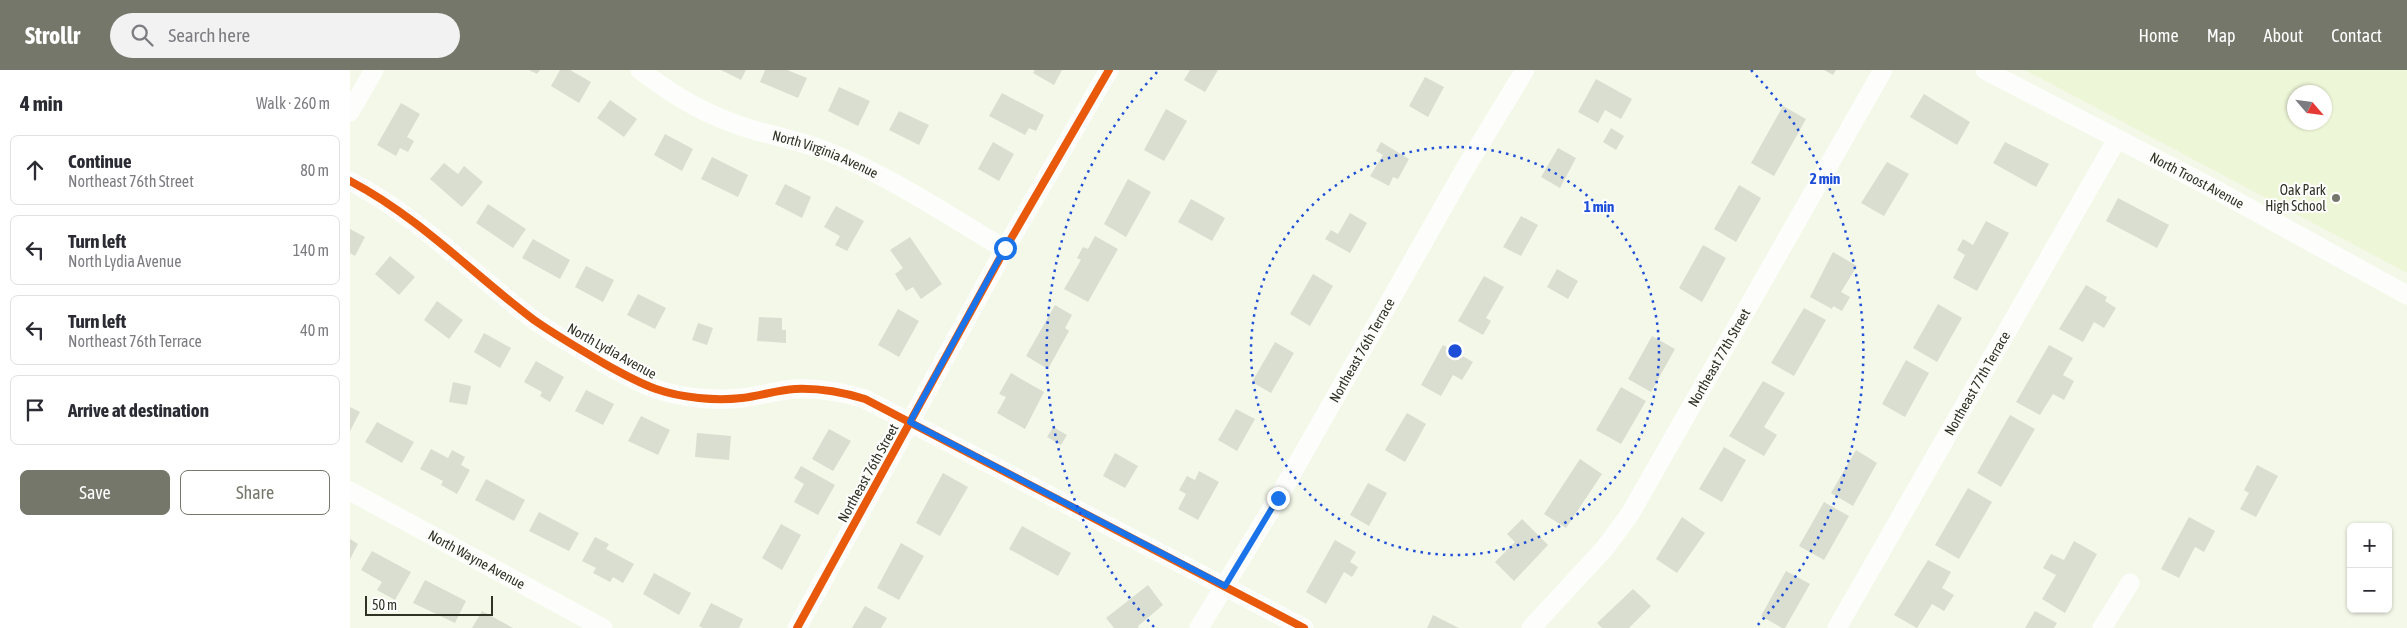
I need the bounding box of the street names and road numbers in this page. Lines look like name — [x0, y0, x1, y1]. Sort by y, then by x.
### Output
street label: North Virginia Avenue — [771, 127, 881, 181]
street label: North Troost Avenue — [2147, 149, 2247, 212]
street label: Northeast 76th Terrace — [1326, 295, 1398, 405]
street label: Northeast 77th Street — [1685, 306, 1753, 410]
street label: North Lydia Avenue — [565, 320, 659, 382]
street label: Northeast 77th Terrace — [1941, 328, 2013, 438]
street label: Northeast 76th Street — [834, 421, 902, 525]
street label: North Wayne Avenue — [426, 527, 528, 592]

